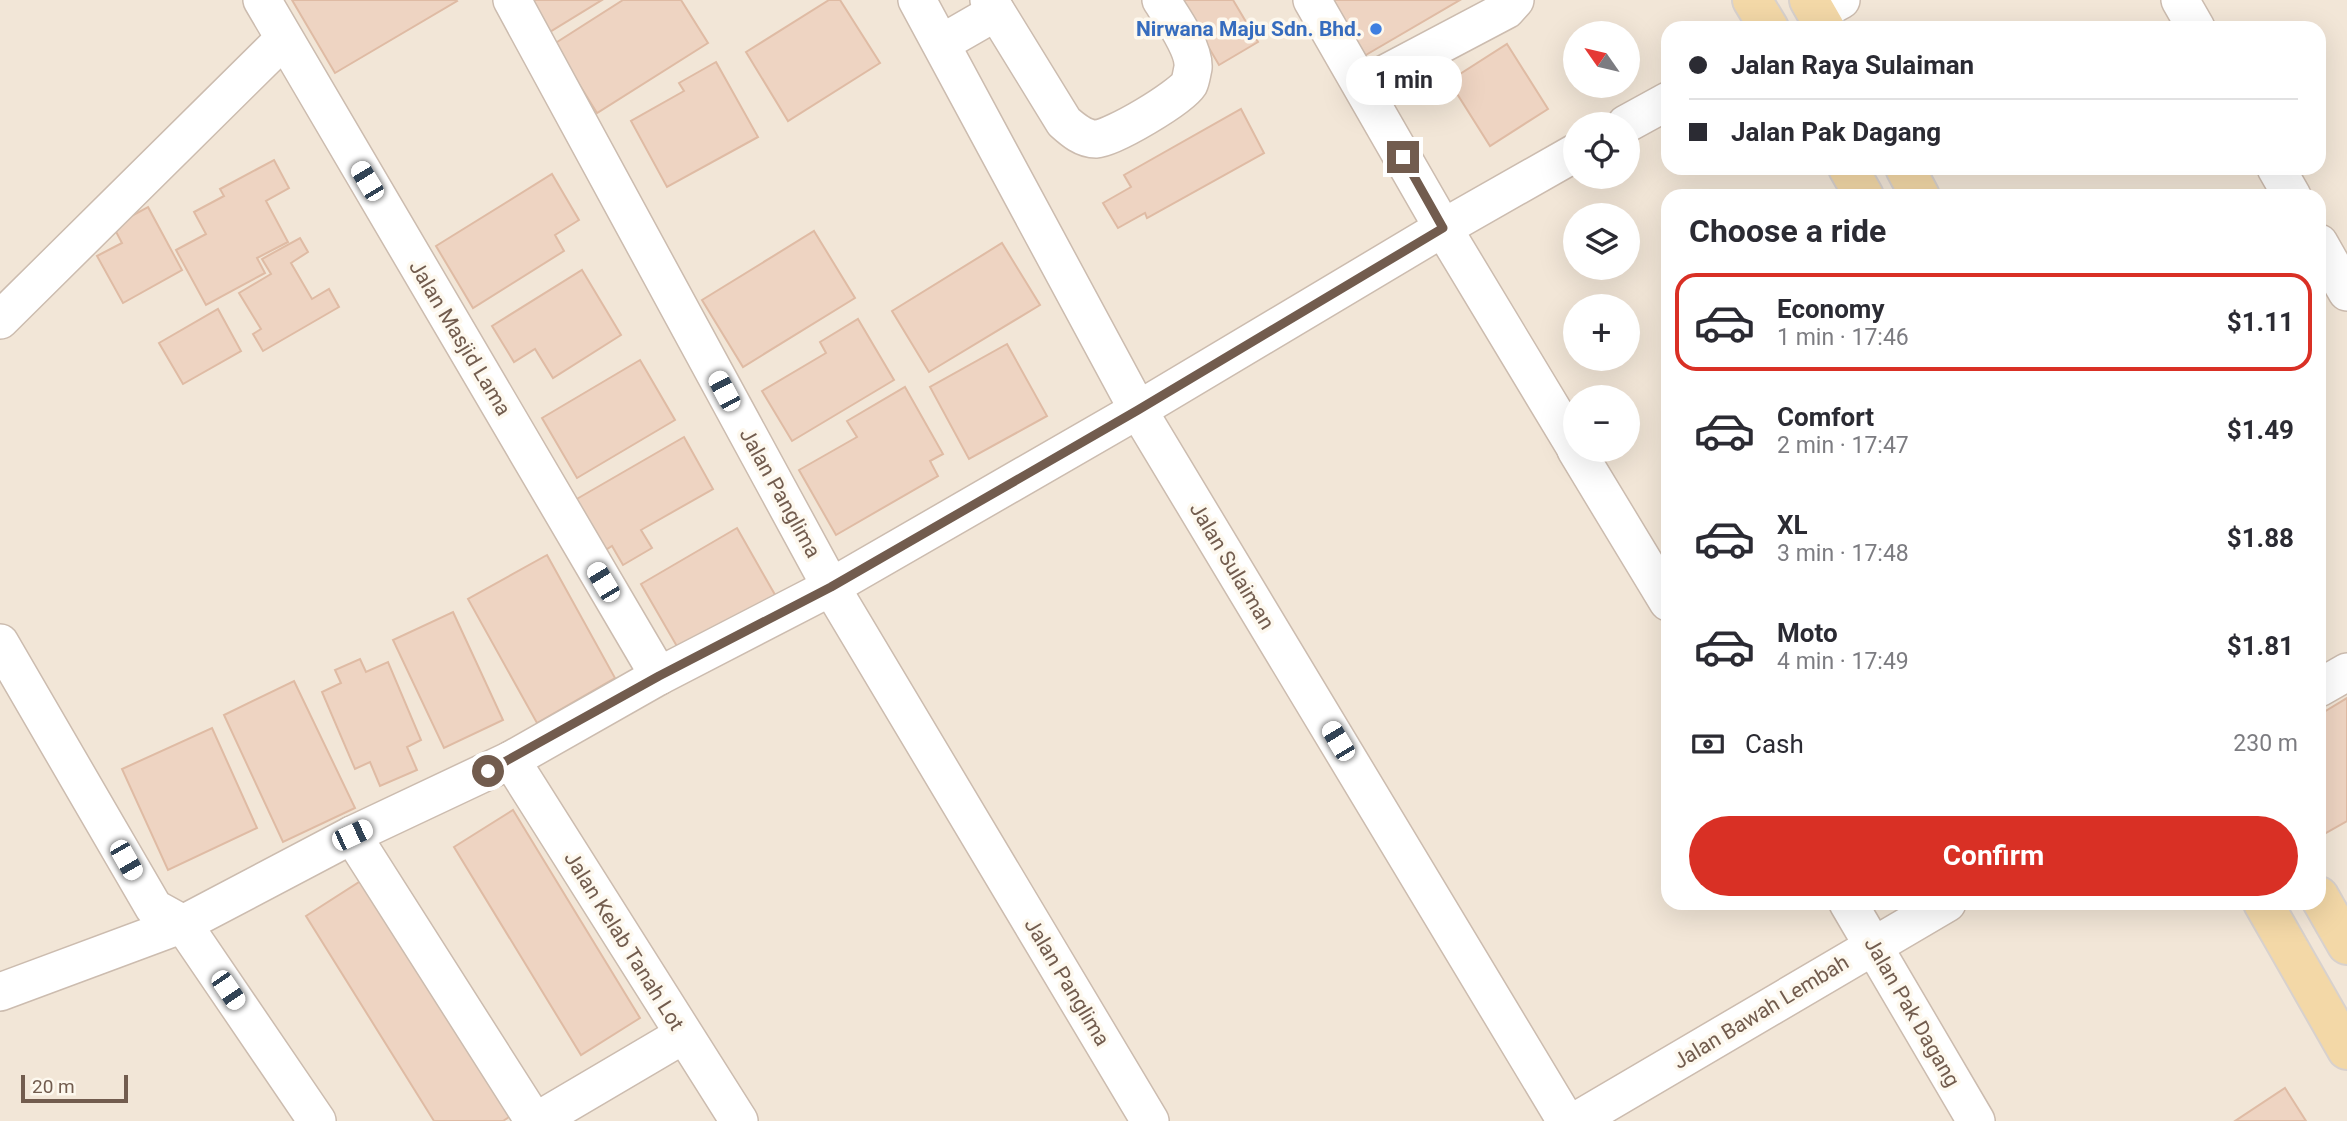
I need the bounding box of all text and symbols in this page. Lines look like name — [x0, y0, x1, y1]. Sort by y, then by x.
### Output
place label: Nirwana Maju Sdn. Bhd. — [1136, 17, 1362, 41]
marker: Nirwana Maju Sdn. Bhd. — [1368, 21, 1384, 37]
north arrow — [1563, 21, 1640, 98]
map controls — [1563, 21, 1640, 462]
text: Jalan Raya Sulaiman — [1731, 50, 1974, 80]
callout: 1 min — [1345, 55, 1461, 104]
text: 1 min — [1375, 67, 1433, 94]
button: locate — [1563, 112, 1640, 189]
text: Jalan Pak Dagang — [1731, 117, 1941, 147]
route end — [1387, 141, 1419, 173]
car — [348, 158, 387, 204]
button: layers — [1563, 203, 1640, 280]
text: Choose a ride — [1689, 212, 1886, 250]
street label: Jalan Masjid Lama — [404, 256, 516, 420]
icon: car — [1693, 291, 1756, 354]
button: + — [1563, 294, 1640, 371]
text: Economy — [1777, 294, 1884, 324]
text: $1.11 — [2227, 307, 2294, 337]
text: 1 min · 17:46 — [1777, 324, 1909, 351]
car — [705, 368, 744, 414]
button: − — [1563, 385, 1640, 462]
icon: car — [1693, 399, 1756, 462]
text: Comfort — [1777, 402, 1874, 432]
text: $1.49 — [2227, 415, 2294, 445]
street label: Jalan Panglima — [735, 424, 825, 562]
text: 2 min · 17:47 — [1777, 432, 1909, 459]
street label: Jalan Sulaiman — [1185, 498, 1279, 634]
icon: car — [1693, 507, 1756, 570]
text: XL — [1777, 510, 1808, 540]
text: $1.88 — [2227, 523, 2294, 553]
text: 3 min · 17:48 — [1777, 540, 1909, 567]
car — [584, 559, 623, 605]
icon: car — [1693, 615, 1756, 678]
text: Moto — [1777, 618, 1838, 648]
text: $1.81 — [2227, 631, 2294, 661]
text: 4 min · 17:49 — [1777, 648, 1909, 675]
car — [1319, 718, 1358, 764]
icon: cash — [1689, 725, 1727, 763]
text: Cash — [1745, 729, 1804, 759]
text: 230 m — [2233, 730, 2298, 757]
route start — [472, 755, 504, 787]
button: Confirm — [1689, 816, 2298, 896]
car — [329, 817, 376, 853]
car — [107, 837, 146, 883]
street label: Jalan Kelab Tanah Lot — [559, 847, 689, 1035]
street label: Jalan Panglima — [1020, 914, 1114, 1050]
street label: Jalan Pak Dagang — [1859, 933, 1965, 1091]
street label: Jalan Bawah Lembah — [1669, 950, 1853, 1074]
car — [208, 967, 249, 1013]
scale bar — [21, 1072, 128, 1104]
text: 20 m — [32, 1075, 75, 1098]

